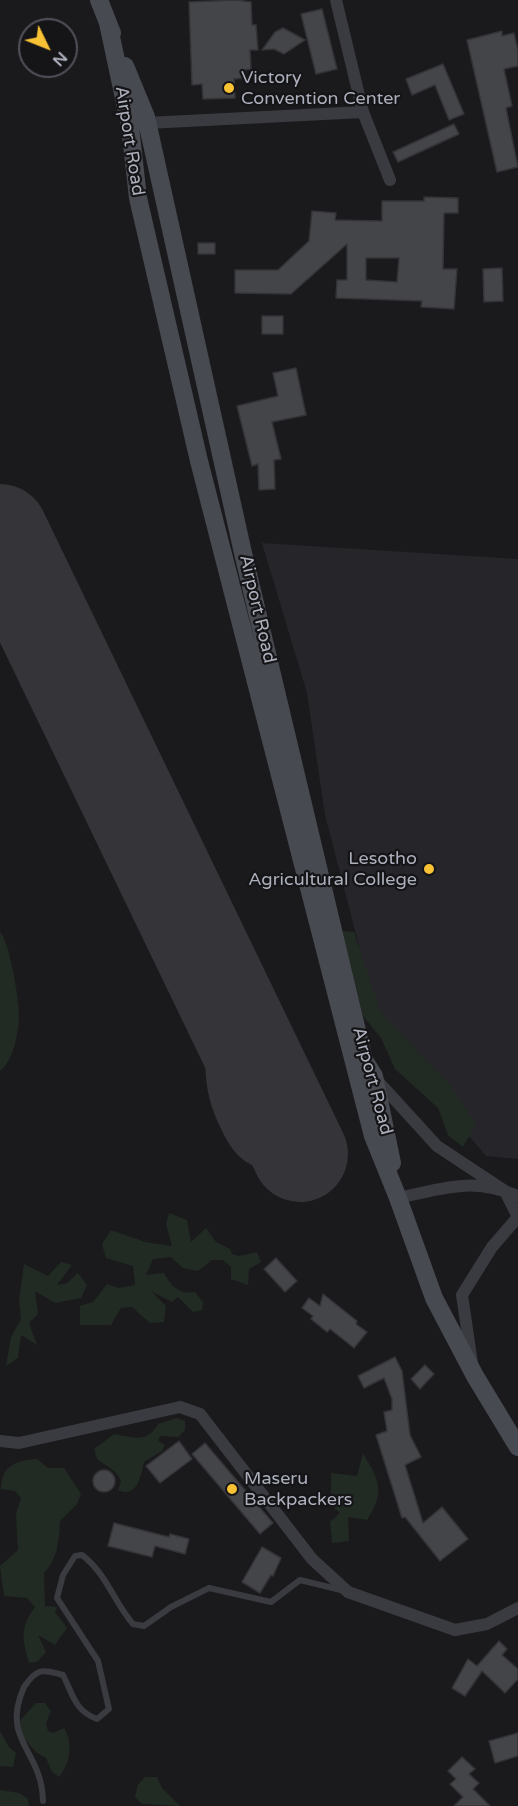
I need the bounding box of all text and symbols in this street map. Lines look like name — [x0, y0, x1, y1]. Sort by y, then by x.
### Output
north arrow — [18, 18, 78, 78]
text: N — [48, 47, 71, 70]
place label: Victory Convention Center — [241, 67, 400, 110]
marker: Victory Convention Center — [222, 81, 236, 95]
street label: Airport Road — [110, 85, 148, 197]
street label: Airport Road — [234, 553, 280, 665]
place label: Lesotho Agricultural College — [248, 848, 417, 890]
marker: Lesotho Agricultural College — [422, 862, 436, 876]
street label: Airport Road — [347, 1025, 397, 1137]
place label: Maseru Backpackers — [244, 1468, 352, 1510]
marker: Maseru Backpackers — [225, 1482, 239, 1496]

